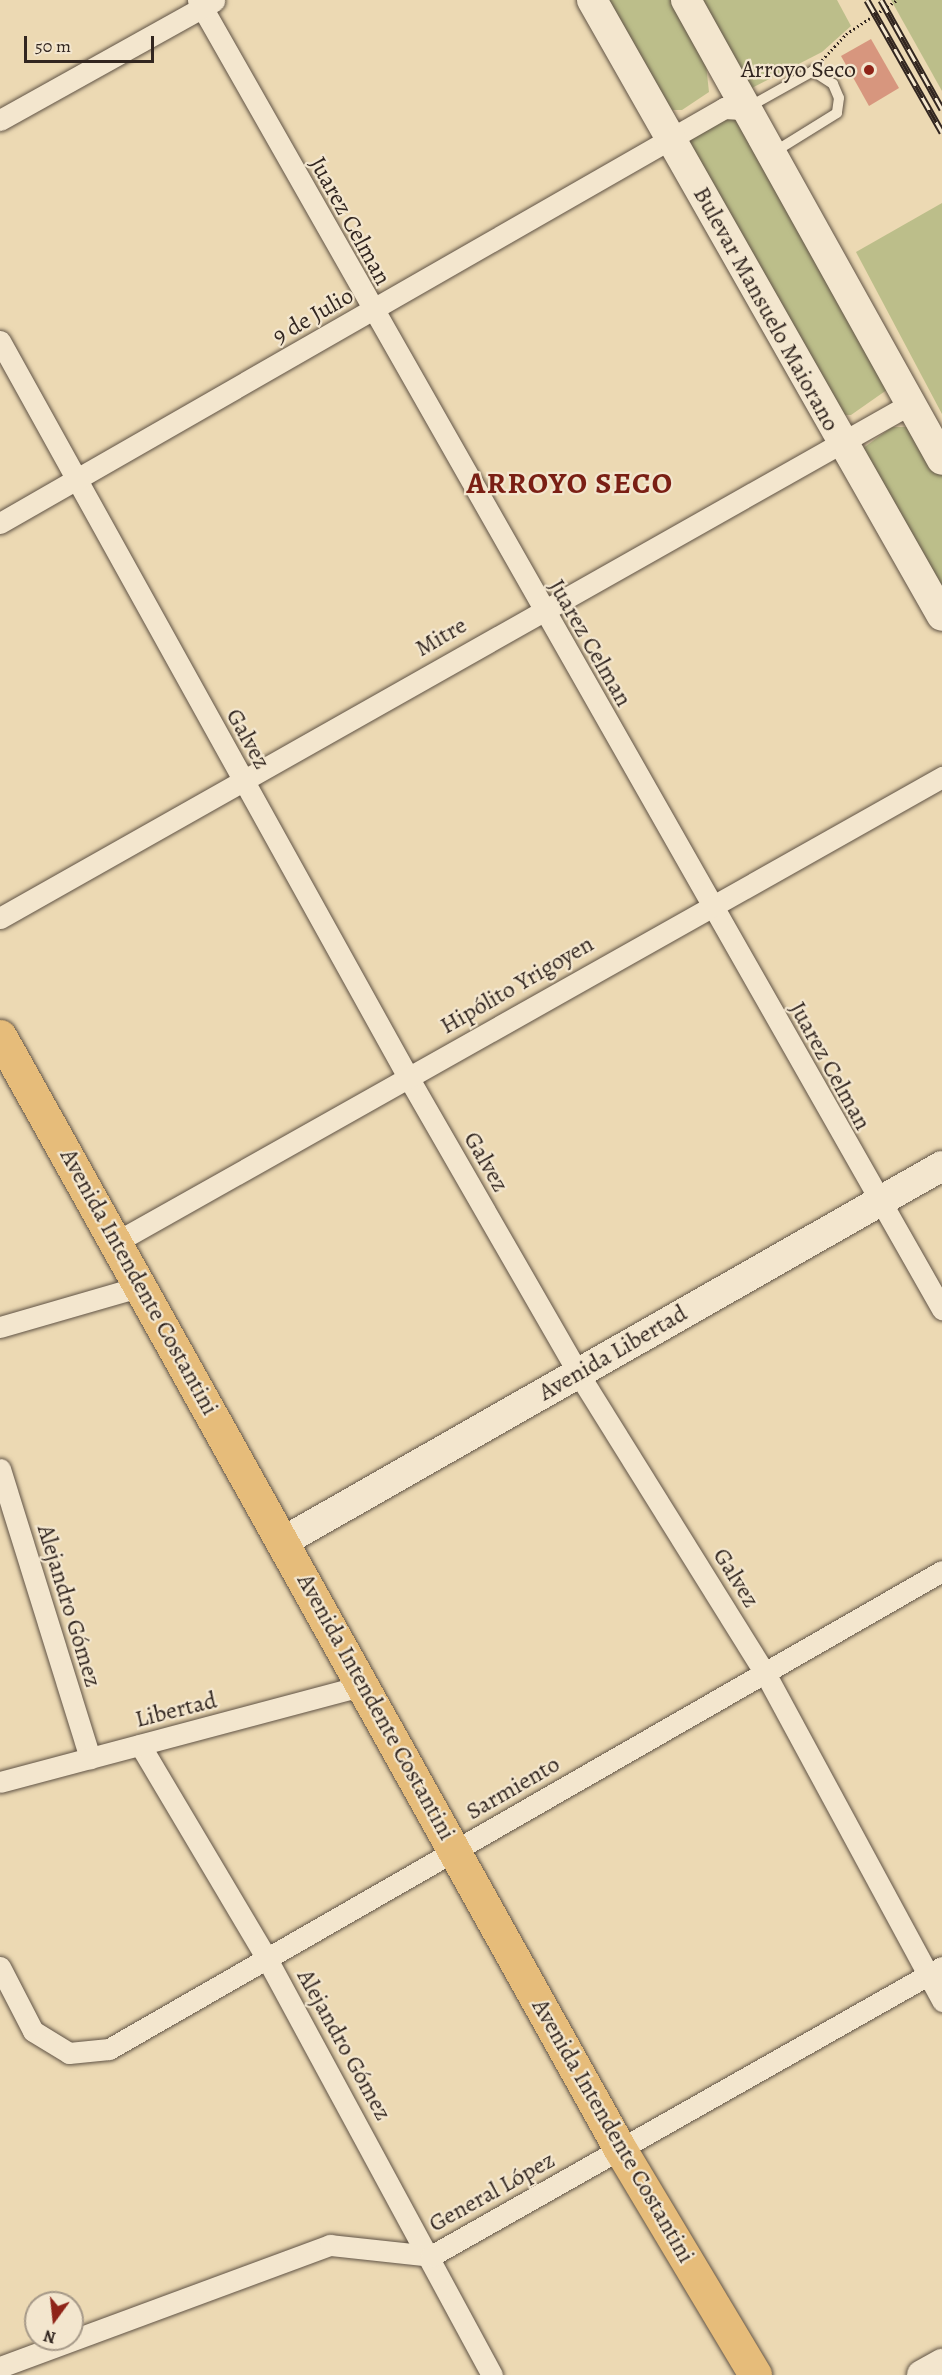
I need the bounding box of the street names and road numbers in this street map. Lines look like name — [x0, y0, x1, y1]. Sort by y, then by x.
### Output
street label: Juarez Celman — [303, 152, 397, 290]
street label: Bulevar Mansuelo Maiorano — [687, 182, 845, 436]
street label: 9 de Julio — [267, 281, 359, 351]
street label: Juarez Celman — [542, 574, 638, 712]
street label: Mitre — [410, 611, 472, 663]
street label: Galvez — [220, 704, 276, 774]
street label: Hipólito Yrigoyen — [435, 929, 599, 1041]
street label: Juarez Celman — [783, 997, 877, 1135]
street label: Galvez — [457, 1127, 515, 1197]
street label: Avenida Intendente Costantini — [54, 1144, 224, 1420]
street label: Avenida Libertad — [534, 1299, 692, 1407]
street label: Alejandro Gómez — [31, 1521, 107, 1691]
street label: Galvez — [707, 1543, 765, 1613]
street label: Avenida Intendente Costantini — [291, 1569, 461, 1845]
street label: Libertad — [132, 1686, 220, 1734]
street label: Sarmiento — [461, 1750, 565, 1826]
street label: Alejandro Gómez — [291, 1964, 397, 2126]
street label: Avenida Intendente Costantini — [526, 1994, 700, 2268]
street label: General López — [424, 2146, 560, 2238]

